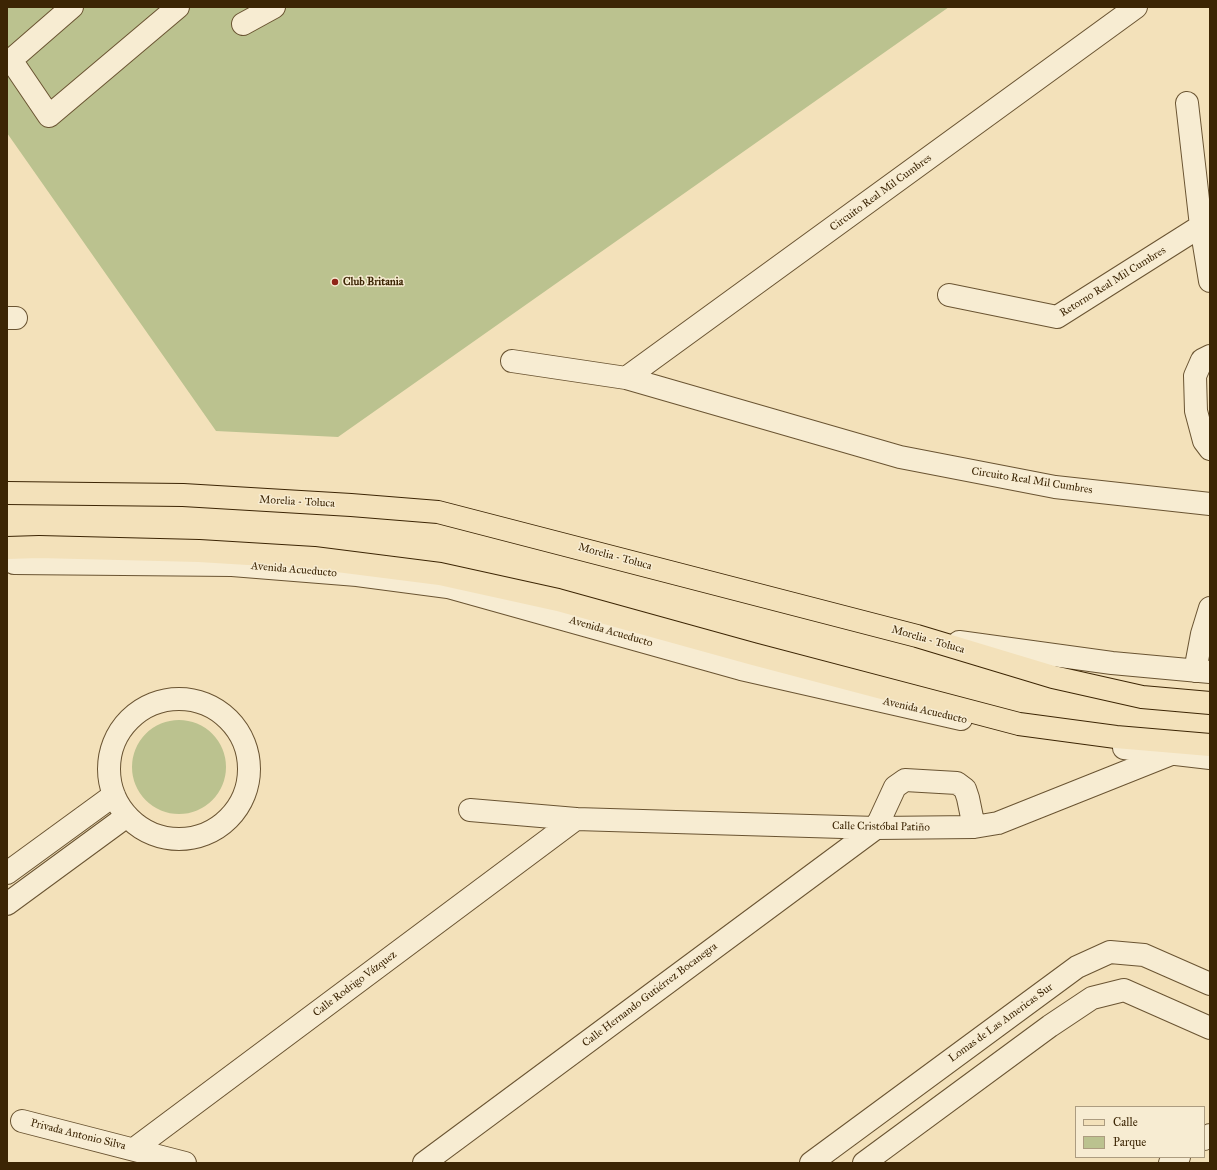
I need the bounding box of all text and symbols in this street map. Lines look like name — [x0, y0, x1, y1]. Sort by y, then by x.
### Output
street label: Circuito Real Mil Cumbres — [828, 152, 934, 234]
street label: Retorno Real Mil Cumbres — [1058, 244, 1168, 320]
place label: Club Britania — [343, 275, 403, 289]
marker: Club Britania — [330, 277, 340, 287]
street label: Circuito Real Mil Cumbres — [971, 465, 1093, 497]
street label: Morelia - Toluca — [259, 493, 335, 511]
street label: Morelia - Toluca — [577, 541, 653, 573]
street label: Avenida Acueducto — [251, 560, 337, 580]
street label: Avenida Acueducto — [568, 614, 654, 650]
street label: Morelia - Toluca — [890, 623, 966, 657]
street label: Avenida Acueducto — [882, 695, 968, 727]
street label: Calle Cristóbal Patiño — [832, 820, 930, 834]
street label: Calle Hernando Gutiérrez Bocanegra — [580, 940, 720, 1050]
street label: Calle Rodrigo Vázquez — [311, 948, 399, 1020]
street label: Lomas de Las Americas Sur — [946, 981, 1056, 1065]
legend — [1075, 1106, 1205, 1158]
text: Calle — [1113, 1115, 1138, 1129]
street label: Privada Antonio Silva — [29, 1117, 127, 1153]
text: Parque — [1113, 1135, 1146, 1149]

